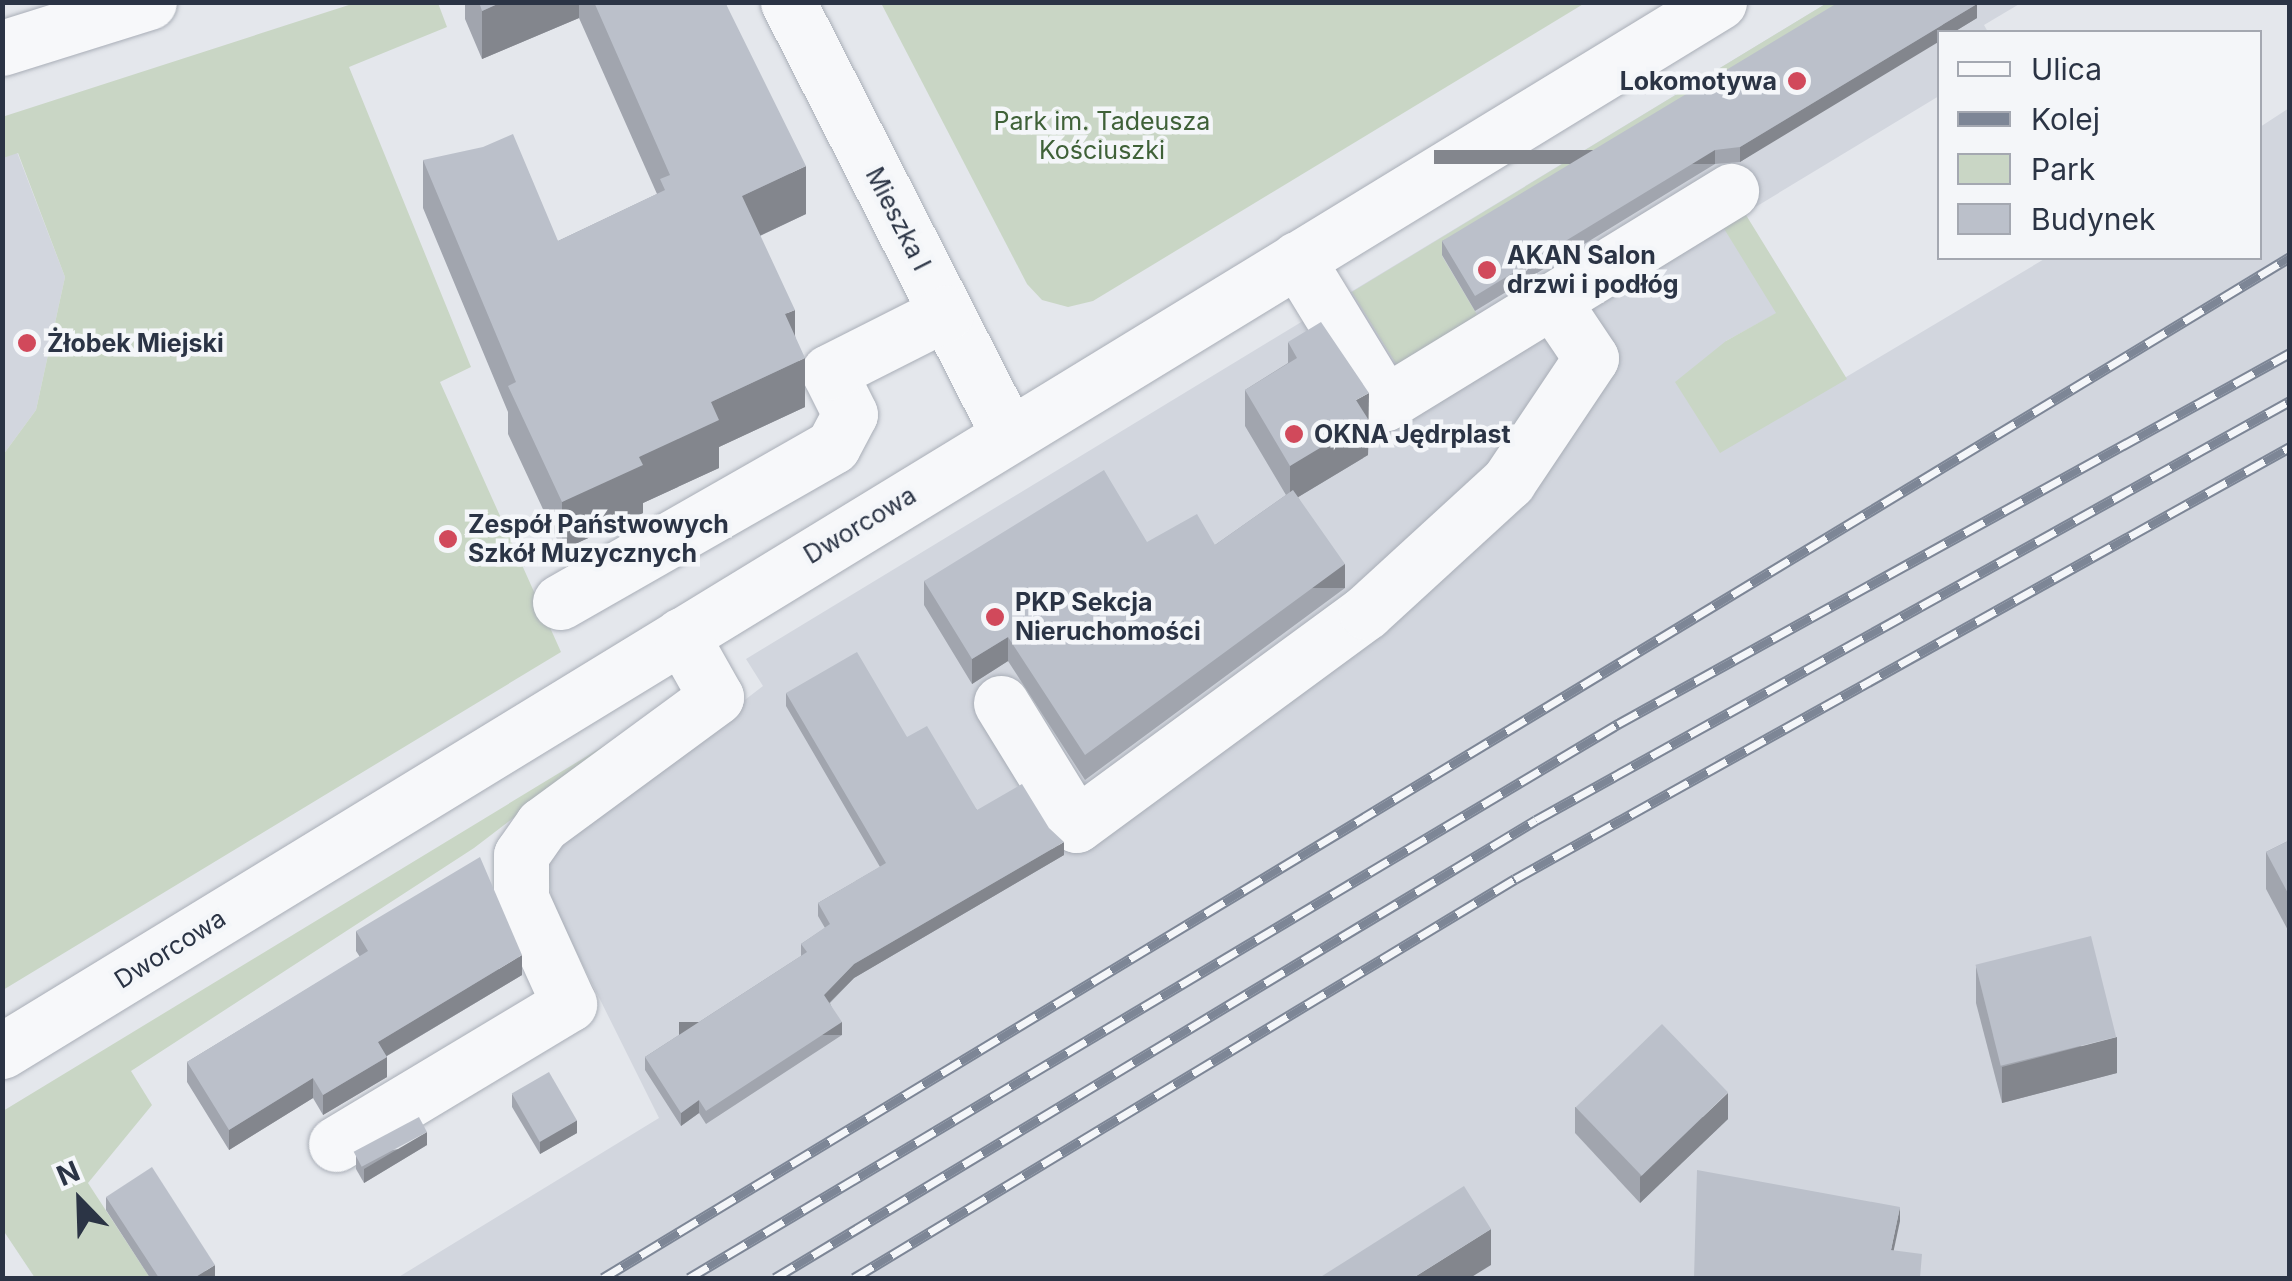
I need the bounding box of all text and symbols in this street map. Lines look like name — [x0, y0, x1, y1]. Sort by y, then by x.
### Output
legend — [1937, 30, 2262, 260]
text: Ulica — [2031, 51, 2102, 87]
place label: Lokomotywa — [1620, 66, 1777, 96]
marker: Lokomotywa — [1786, 70, 1808, 92]
text: Kolej — [2031, 101, 2100, 137]
park label: Park im. Tadeusza Kościuszki — [994, 107, 1210, 166]
text: Park — [2031, 151, 2095, 187]
street label: Mieszka I — [859, 162, 937, 276]
text: Budynek — [2031, 201, 2155, 237]
place label: AKAN Salon drzwi i podłóg — [1507, 241, 1679, 300]
marker: AKAN Salon drzwi i podłóg — [1476, 259, 1498, 281]
place label: Żłobek Miejski — [47, 328, 224, 358]
marker: Żłobek Miejski — [16, 332, 38, 354]
place label: OKNA Jędrplast — [1314, 419, 1511, 449]
marker: OKNA Jędrplast — [1283, 423, 1305, 445]
street label: Dworcowa — [799, 480, 921, 570]
place label: Zespół Państwowych Szkół Muzycznych — [468, 510, 729, 569]
marker: Zespół Państwowych Szkół Muzycznych — [437, 528, 459, 550]
place label: PKP Sekcja Nieruchomości — [1015, 588, 1201, 647]
marker: PKP Sekcja Nieruchomości — [984, 606, 1006, 628]
street label: Dworcowa — [109, 903, 231, 995]
north arrow — [30, 1151, 130, 1251]
text: N — [52, 1154, 85, 1193]

